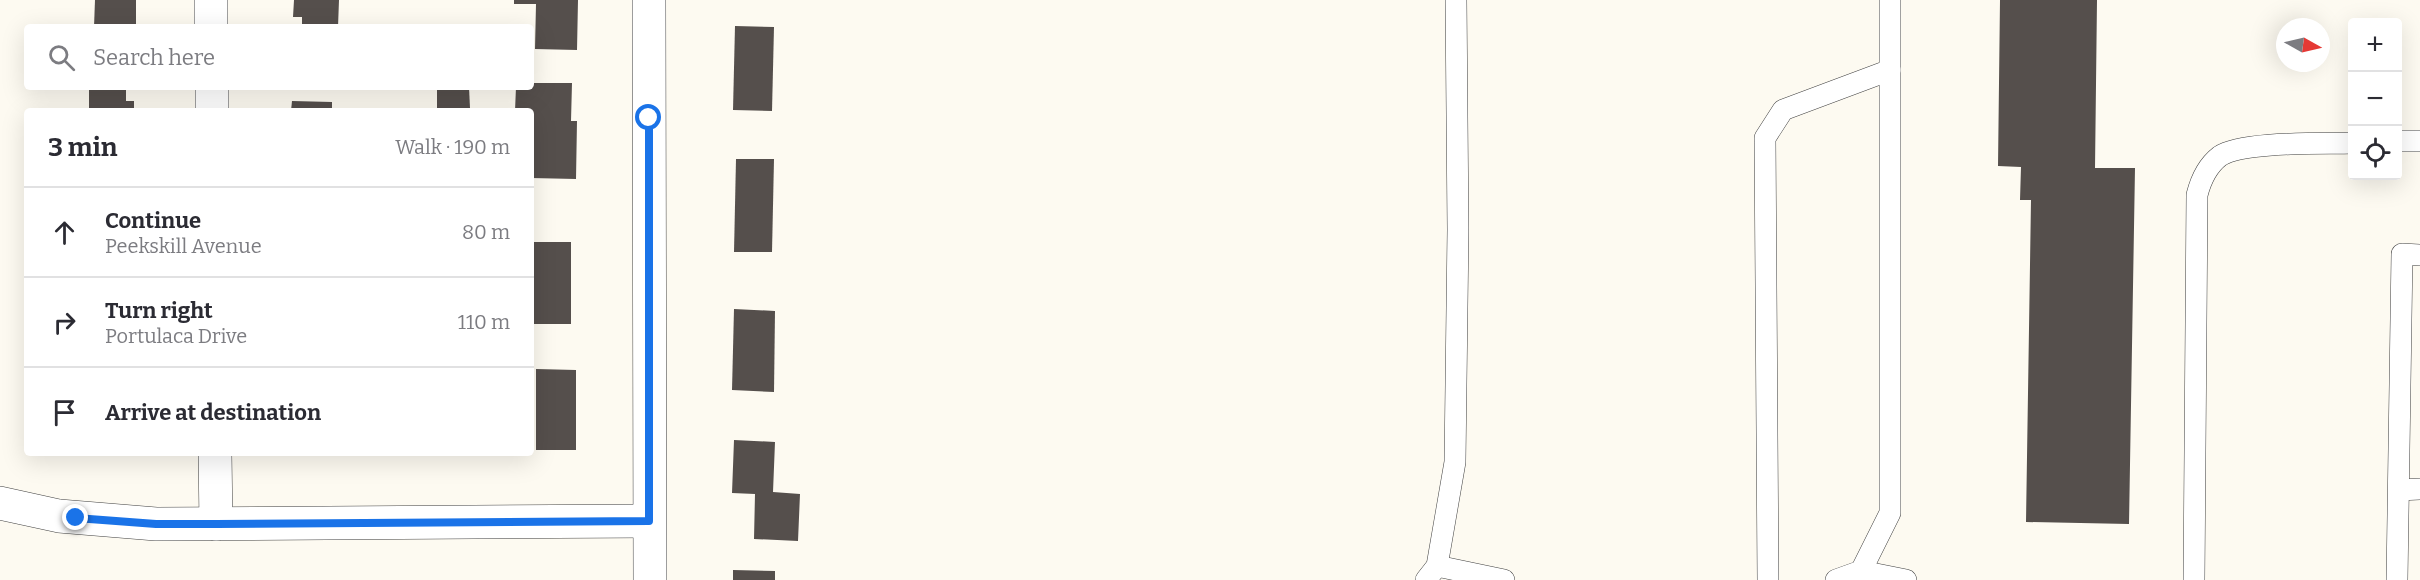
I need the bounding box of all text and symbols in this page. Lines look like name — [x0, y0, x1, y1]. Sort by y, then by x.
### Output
north arrow — [2276, 18, 2330, 72]
map controls — [2348, 18, 2402, 180]
button: + — [2348, 18, 2402, 72]
search box — [24, 24, 534, 90]
icon: search — [45, 41, 78, 74]
text: Search here — [93, 44, 215, 71]
button: − — [2348, 72, 2402, 126]
route start — [635, 104, 661, 130]
button: locate — [2348, 126, 2402, 180]
text: 3 min — [48, 132, 117, 163]
text: Walk · 190 m — [395, 135, 510, 159]
text: Continue — [105, 207, 201, 234]
icon: ahead — [48, 216, 81, 249]
text: 80 m — [462, 220, 510, 244]
text: Peekskill Avenue — [105, 234, 262, 258]
text: Turn right — [105, 297, 213, 324]
icon: right — [48, 306, 81, 339]
text: 110 m — [458, 310, 510, 334]
text: Portulaca Drive — [105, 324, 247, 348]
icon: arrive — [48, 396, 81, 429]
text: Arrive at destination — [105, 399, 321, 426]
route end — [62, 504, 88, 530]

